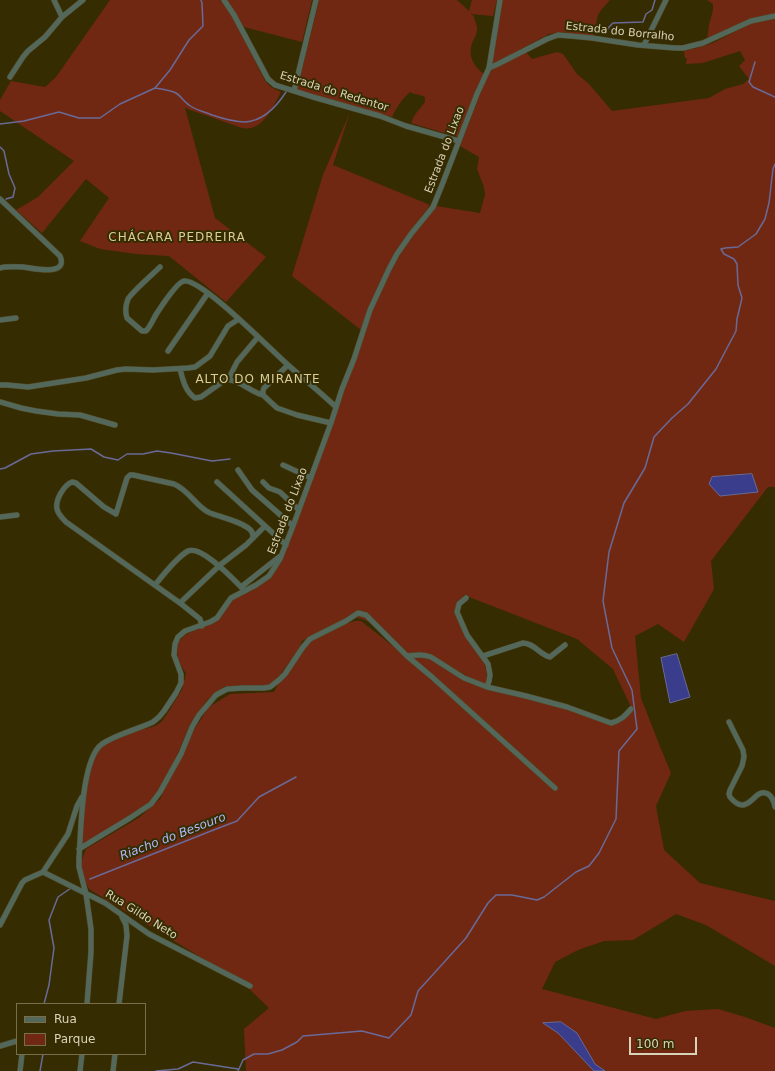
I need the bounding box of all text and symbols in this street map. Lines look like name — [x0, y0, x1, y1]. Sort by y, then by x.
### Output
street label: Estrada do Borralho — [565, 20, 675, 44]
street label: Estrada do Redentor — [278, 69, 390, 115]
street label: Estrada do Lixao — [422, 105, 468, 195]
district label: CHÁCARA PEDREIRA — [108, 231, 246, 245]
district label: ALTO DO MIRANTE — [195, 373, 321, 387]
street label: Estrada do Lixao — [265, 466, 311, 556]
water label: Riacho do Besouro — [118, 810, 228, 864]
street label: Rua Gildo Neto — [103, 888, 179, 942]
legend — [16, 1003, 146, 1055]
text: Rua — [54, 1012, 77, 1026]
scale bar — [631, 1029, 699, 1055]
text: Parque — [54, 1032, 95, 1046]
text: 100 m — [636, 1037, 674, 1051]

